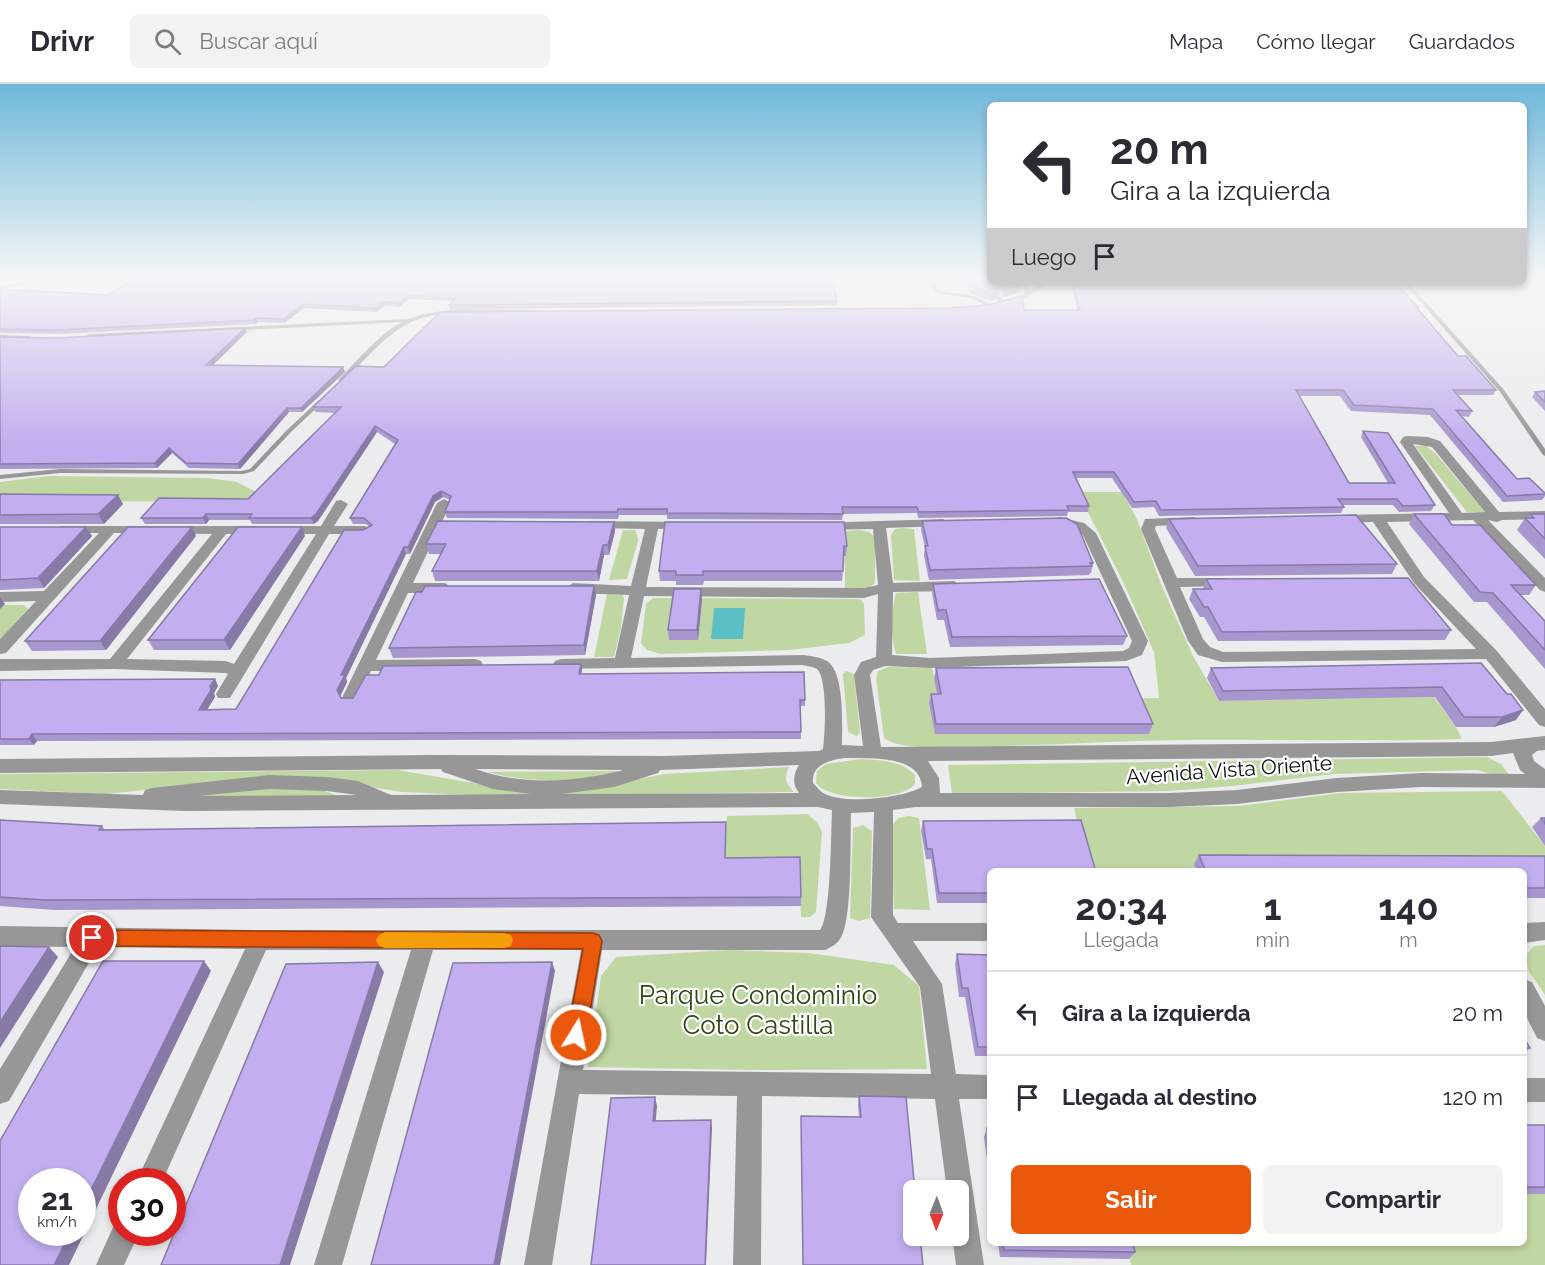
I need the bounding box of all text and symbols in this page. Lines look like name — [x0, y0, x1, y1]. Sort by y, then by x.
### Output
search box — [130, 14, 550, 68]
text: Drivr — [30, 25, 94, 58]
icon: search — [151, 25, 184, 58]
text: Buscar aquí — [199, 28, 318, 54]
text: Mapa — [1169, 29, 1223, 54]
text: Cómo llegar — [1256, 29, 1376, 54]
text: Guardados — [1409, 29, 1515, 54]
text: 20 m — [1110, 125, 1209, 174]
icon: left — [1011, 126, 1089, 204]
text: Gira a la izquierda — [1110, 175, 1331, 206]
icon: arrive — [1088, 240, 1121, 273]
text: Luego — [1011, 244, 1076, 270]
street label: Avenida Vista Oriente — [1125, 750, 1333, 789]
text: 20:34 — [1075, 886, 1167, 928]
text: 1 — [1264, 886, 1282, 928]
text: 140 — [1378, 886, 1439, 928]
pin — [66, 912, 117, 963]
icon: arrive — [75, 921, 108, 954]
text: Llegada — [1084, 928, 1159, 952]
text: min — [1256, 928, 1290, 952]
text: m — [1399, 928, 1418, 952]
park label: Parque Condominio Coto Castilla — [639, 980, 877, 1040]
icon: left — [1011, 997, 1044, 1030]
text: Gira a la izquierda — [1062, 1000, 1251, 1026]
text: 20 m — [1452, 1000, 1503, 1026]
position arrow — [544, 1003, 608, 1067]
icon: arrive — [1011, 1081, 1044, 1114]
text: Llegada al destino — [1062, 1084, 1257, 1110]
text: 120 m — [1443, 1084, 1503, 1110]
button: Salir — [1011, 1165, 1251, 1234]
button: Compartir — [1263, 1165, 1503, 1234]
speed limit sign: 30 — [108, 1168, 186, 1246]
north arrow — [903, 1180, 969, 1246]
map controls — [903, 1180, 969, 1246]
text: 21 — [41, 1182, 73, 1217]
text: km/h — [37, 1213, 77, 1231]

